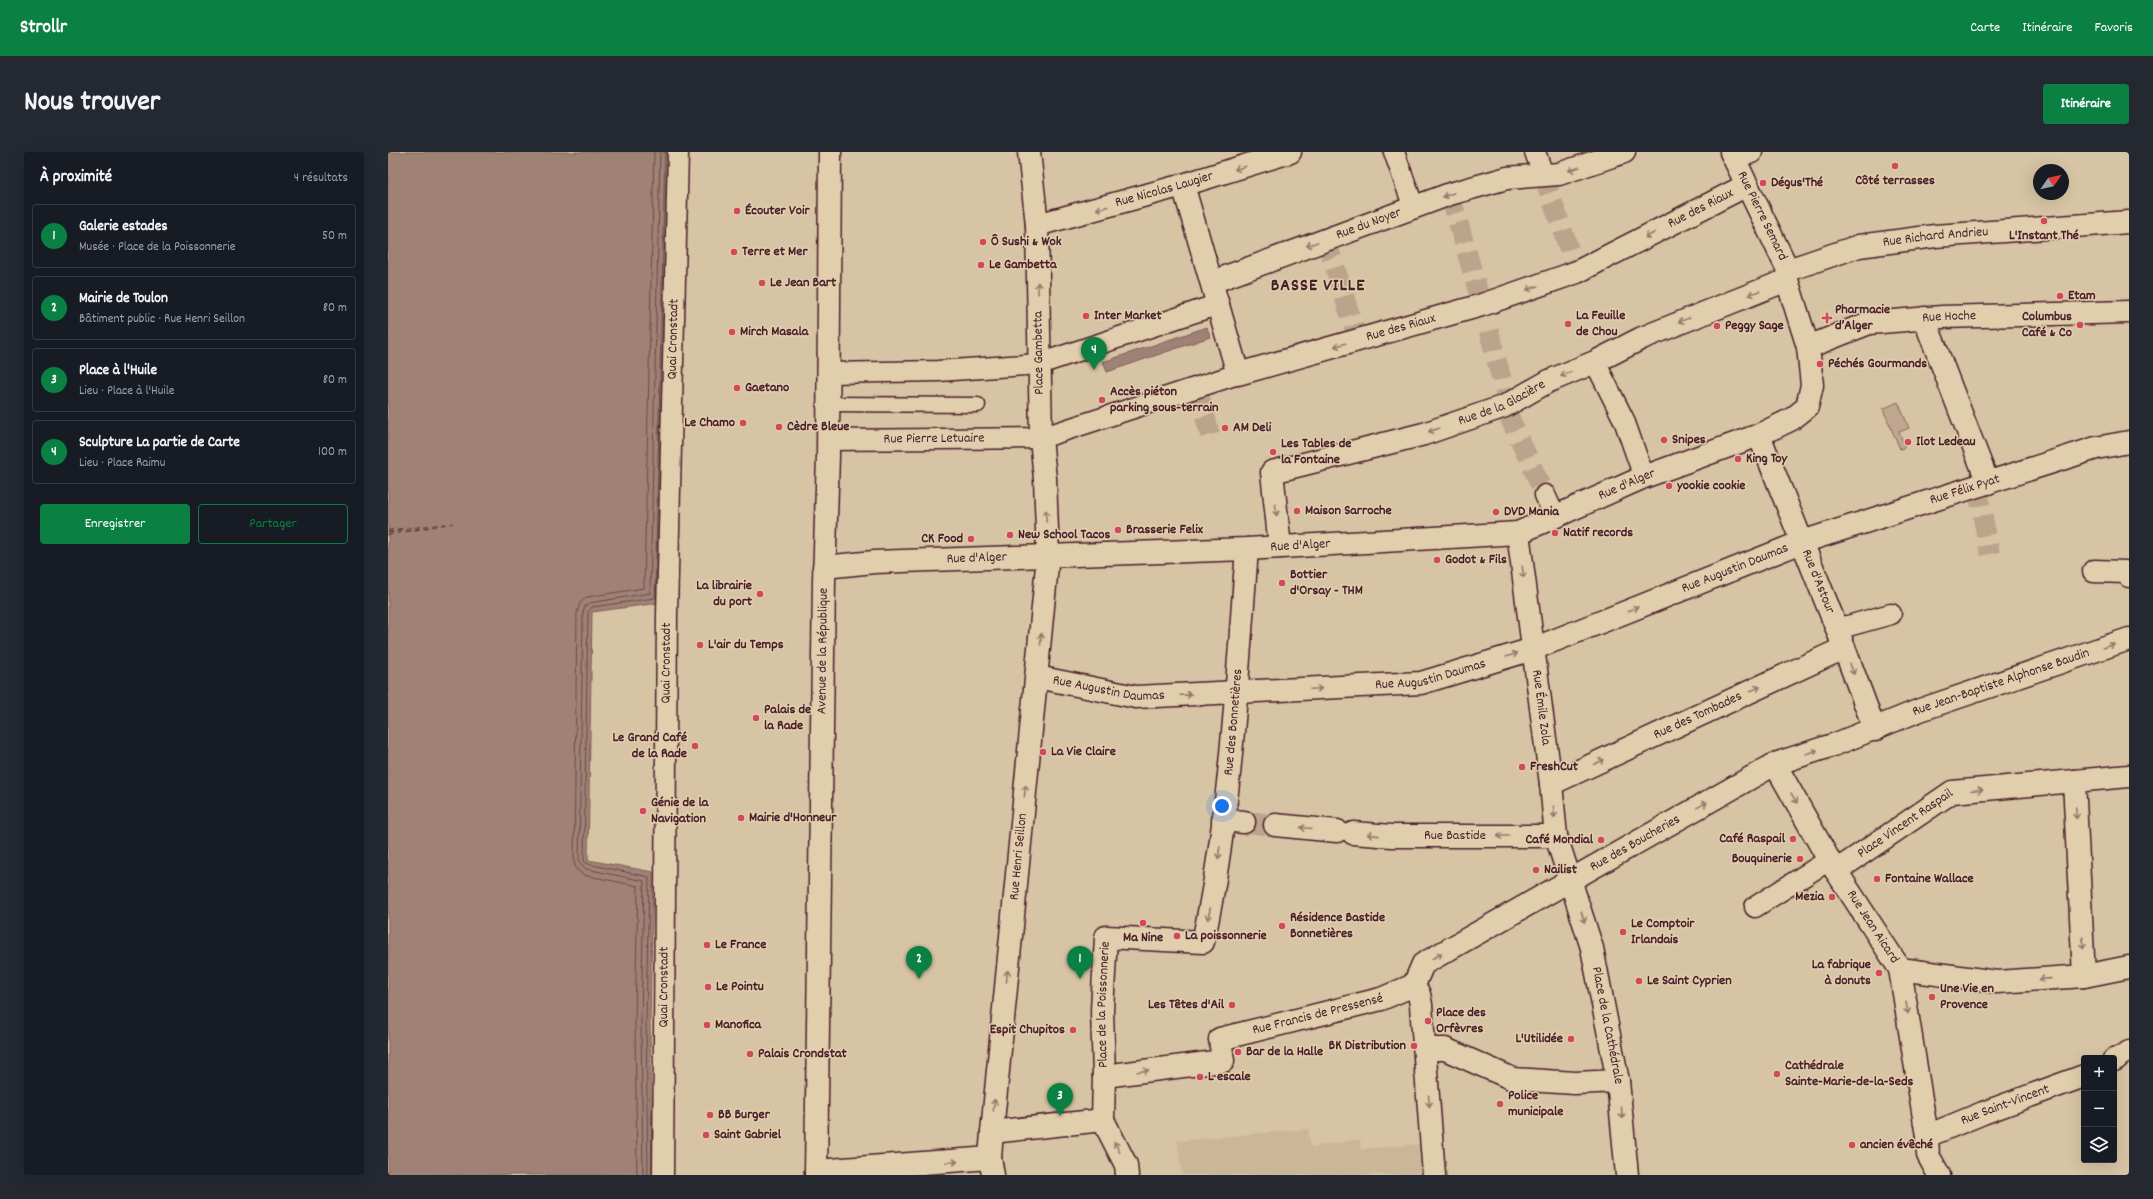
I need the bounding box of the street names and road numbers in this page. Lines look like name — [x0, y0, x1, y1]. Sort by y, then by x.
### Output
street label: Rue Nicolas Laugier — [1113, 166, 1216, 213]
street label: Rue Pierre Semard — [1732, 168, 1792, 264]
street label: Rue des Riaux — [1664, 184, 1737, 234]
street label: Rue du Noyer — [1333, 203, 1405, 245]
street label: Rue Richard Andrieu — [1882, 222, 1989, 253]
street label: Quai Cronstadt — [663, 298, 685, 380]
street label: Rue Hoche — [1921, 306, 1976, 329]
street label: Rue des Riaux — [1364, 309, 1438, 347]
street label: Place Gambetta — [1028, 311, 1050, 395]
street label: Rue de la Glacière — [1456, 375, 1549, 431]
street label: Rue Pierre Letuaire — [884, 429, 984, 449]
street label: Rue d'Alger — [1595, 463, 1659, 506]
street label: Rue Félix Pyat — [1927, 469, 2003, 510]
street label: Rue d'Alger — [1270, 534, 1332, 558]
street label: Rue Augustin Daumas — [1679, 538, 1792, 599]
street label: Rue d'Astour — [1796, 546, 1840, 618]
street label: Rue d'Alger — [946, 547, 1008, 569]
street label: Avenue de la République — [812, 588, 834, 714]
street label: Quai Cronstadt — [656, 623, 677, 703]
street label: Rue Jean-Baptiste Alphonse Baudin — [1909, 643, 2092, 722]
street label: Rue Augustin Daumas — [1374, 654, 1488, 695]
street label: Rue des Bonnetières — [1219, 668, 1248, 777]
street label: Rue Émile Zola — [1526, 669, 1556, 747]
street label: Rue Augustin Daumas — [1051, 670, 1165, 707]
street label: Rue des Tombades — [1650, 687, 1746, 745]
street label: Place Vincent Raspail — [1854, 784, 1958, 864]
street label: Rue des Boucheries — [1586, 810, 1684, 877]
street label: Rue Henri Seillon — [1005, 812, 1033, 901]
street label: Rue Bastide — [1424, 826, 1486, 846]
street label: Rue Jean Aicard — [1841, 886, 1904, 968]
street label: Place de la Poissonnerie — [1092, 941, 1116, 1068]
street label: Quai Cronstadt — [654, 947, 675, 1027]
street label: Place de la Cathédrale — [1586, 965, 1628, 1085]
street label: Rue Francis de Pressensé — [1250, 989, 1385, 1041]
street label: Rue Saint-Vincent — [1958, 1080, 2052, 1131]

